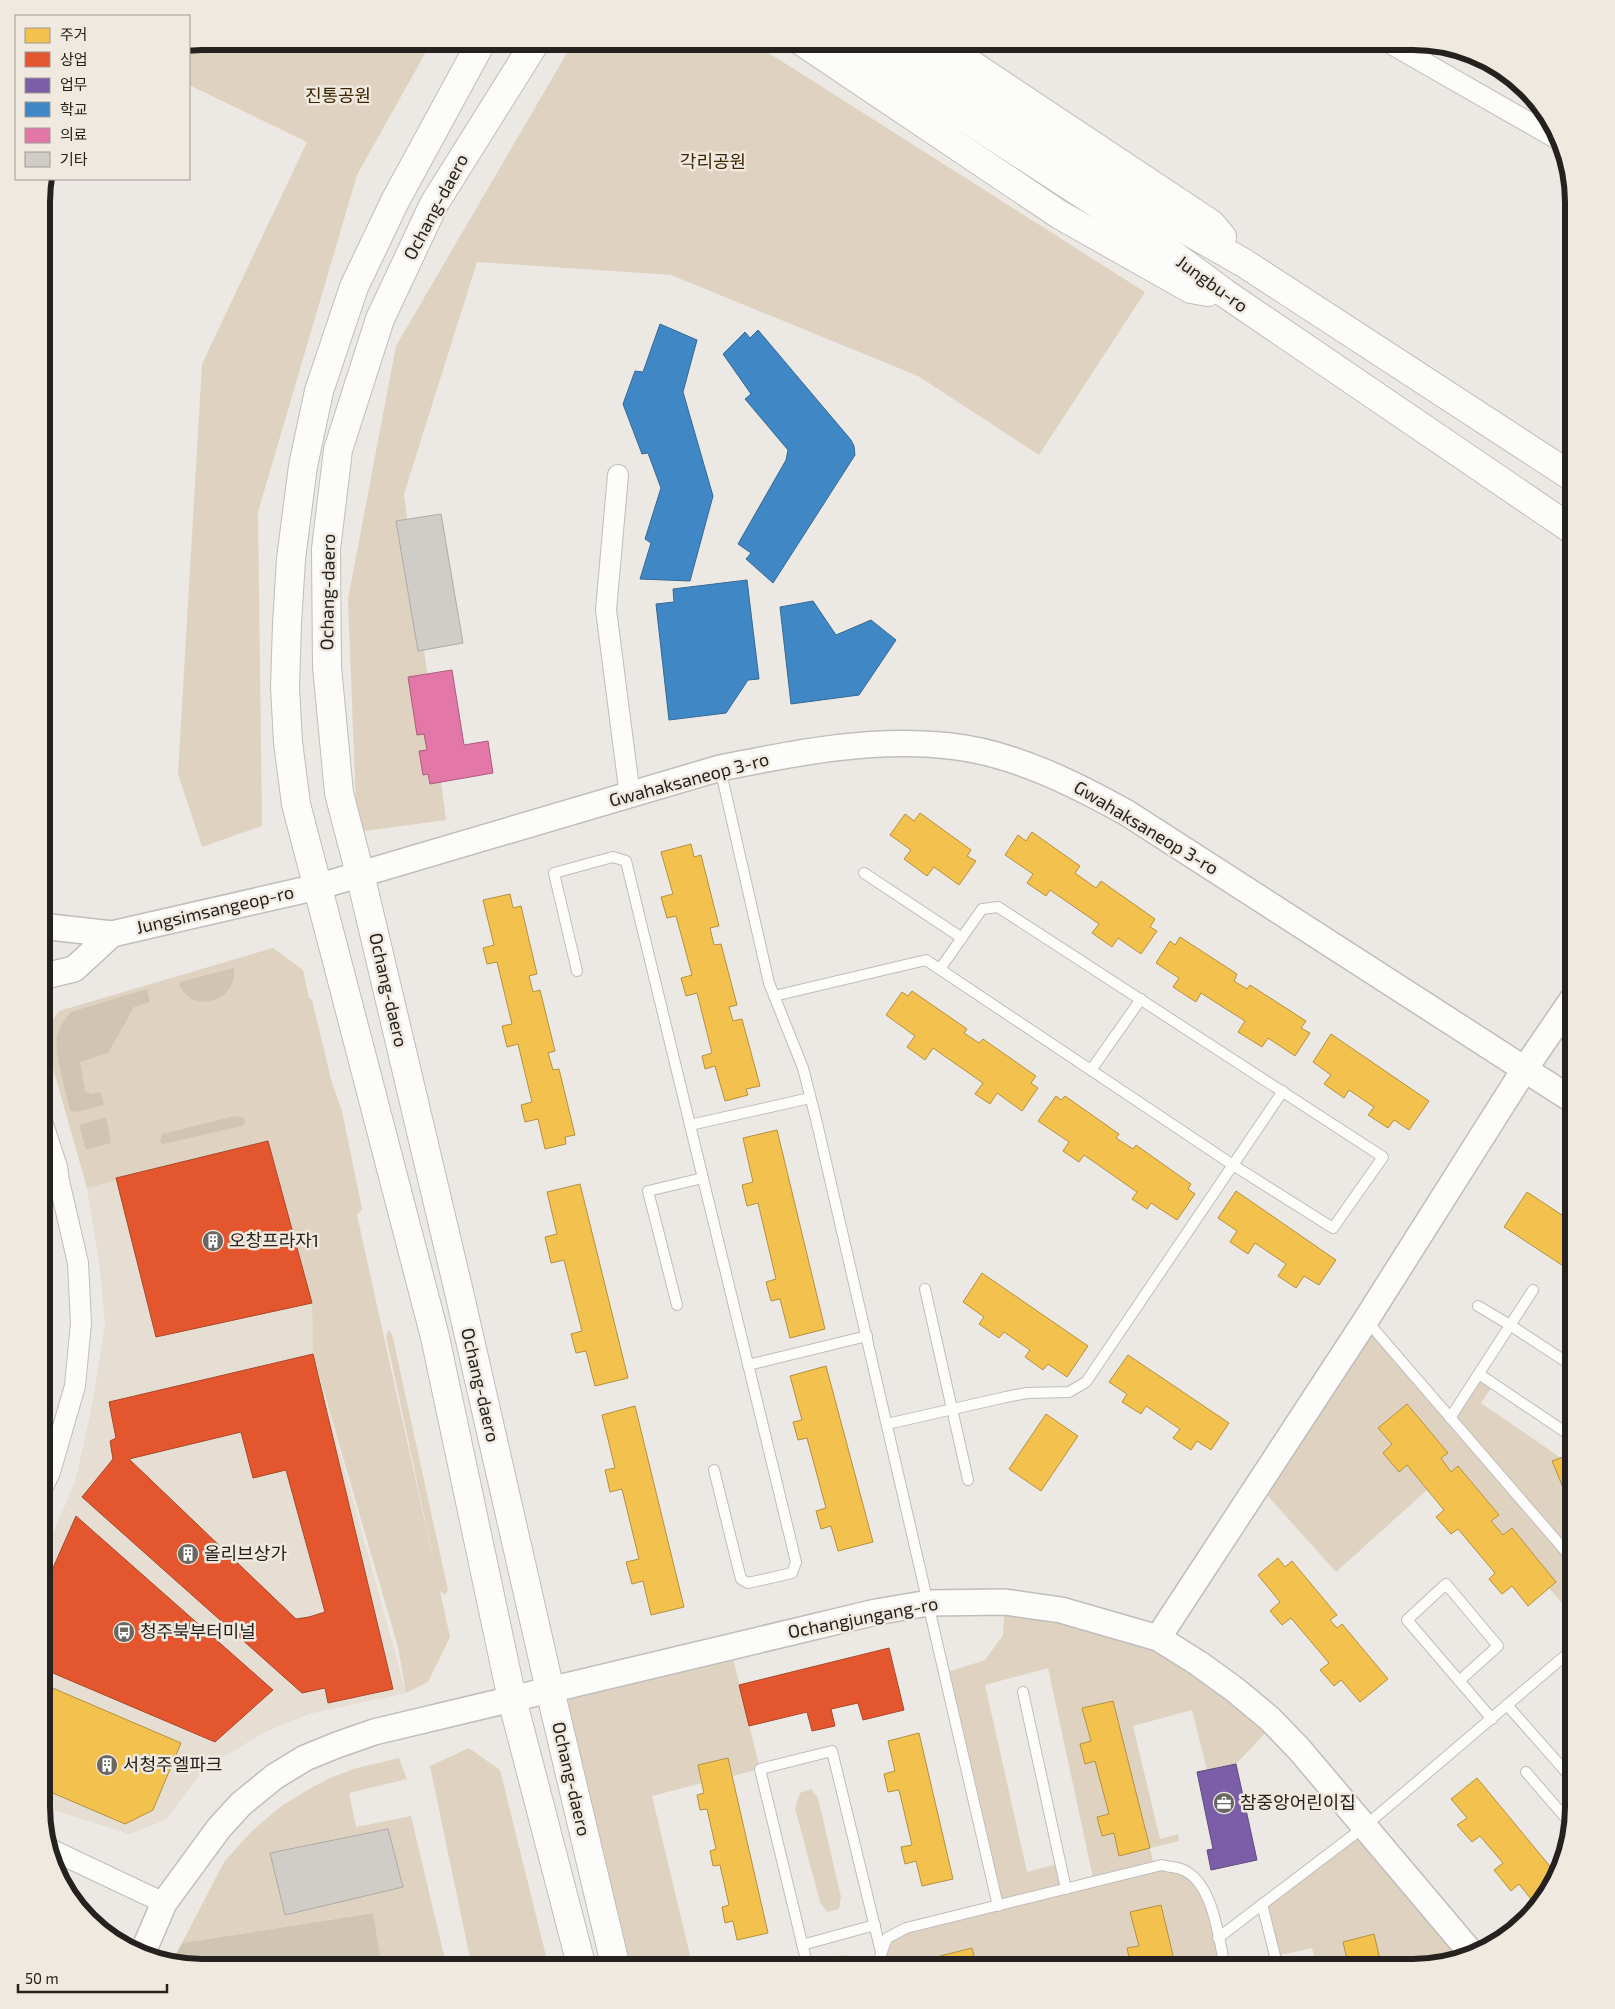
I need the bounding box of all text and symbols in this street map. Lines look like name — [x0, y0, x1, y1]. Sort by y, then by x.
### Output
legend — [15, 15, 190, 180]
text: 주거 — [60, 25, 88, 43]
text: 상업 — [60, 50, 88, 68]
text: 업무 — [60, 75, 88, 93]
park label: 진통공원 — [305, 84, 371, 106]
text: 학교 — [60, 100, 88, 118]
text: 의료 — [60, 125, 88, 143]
text: 기타 — [60, 150, 88, 168]
street label: Ochang-daero — [398, 150, 472, 263]
park label: 각리공원 — [680, 150, 746, 172]
street label: Jungbu-ro — [1173, 250, 1253, 316]
street label: Ochang-daero — [315, 533, 339, 651]
street label: Gwahaksaneop 3-ro — [606, 747, 771, 811]
street label: Gwahaksaneop 3-ro — [1070, 775, 1223, 879]
street label: Jungsimsangeop-ro — [134, 880, 296, 938]
street label: Ochang-daero — [365, 930, 413, 1049]
building icon: 오창프라자1 — [201, 1229, 225, 1253]
place label: 오창프라자1 — [229, 1229, 319, 1251]
street label: Ochang-daero — [457, 1325, 505, 1444]
building icon: 올리브상가 — [176, 1542, 200, 1566]
place label: 올리브상가 — [204, 1542, 287, 1564]
street label: Ochangjungang-ro — [786, 1592, 940, 1642]
bus stop icon: 청주북부터미널 — [112, 1620, 136, 1644]
place label: 청주북부터미널 — [140, 1620, 256, 1642]
street label: Ochang-daero — [548, 1719, 596, 1838]
building icon: 서청주엘파크 — [95, 1753, 119, 1777]
place label: 서청주엘파크 — [123, 1753, 222, 1775]
office icon: 참중앙어린이집 — [1212, 1791, 1236, 1815]
place label: 참중앙어린이집 — [1240, 1791, 1356, 1813]
scale bar — [18, 1962, 166, 1994]
text: 50 m — [25, 1969, 59, 1987]

